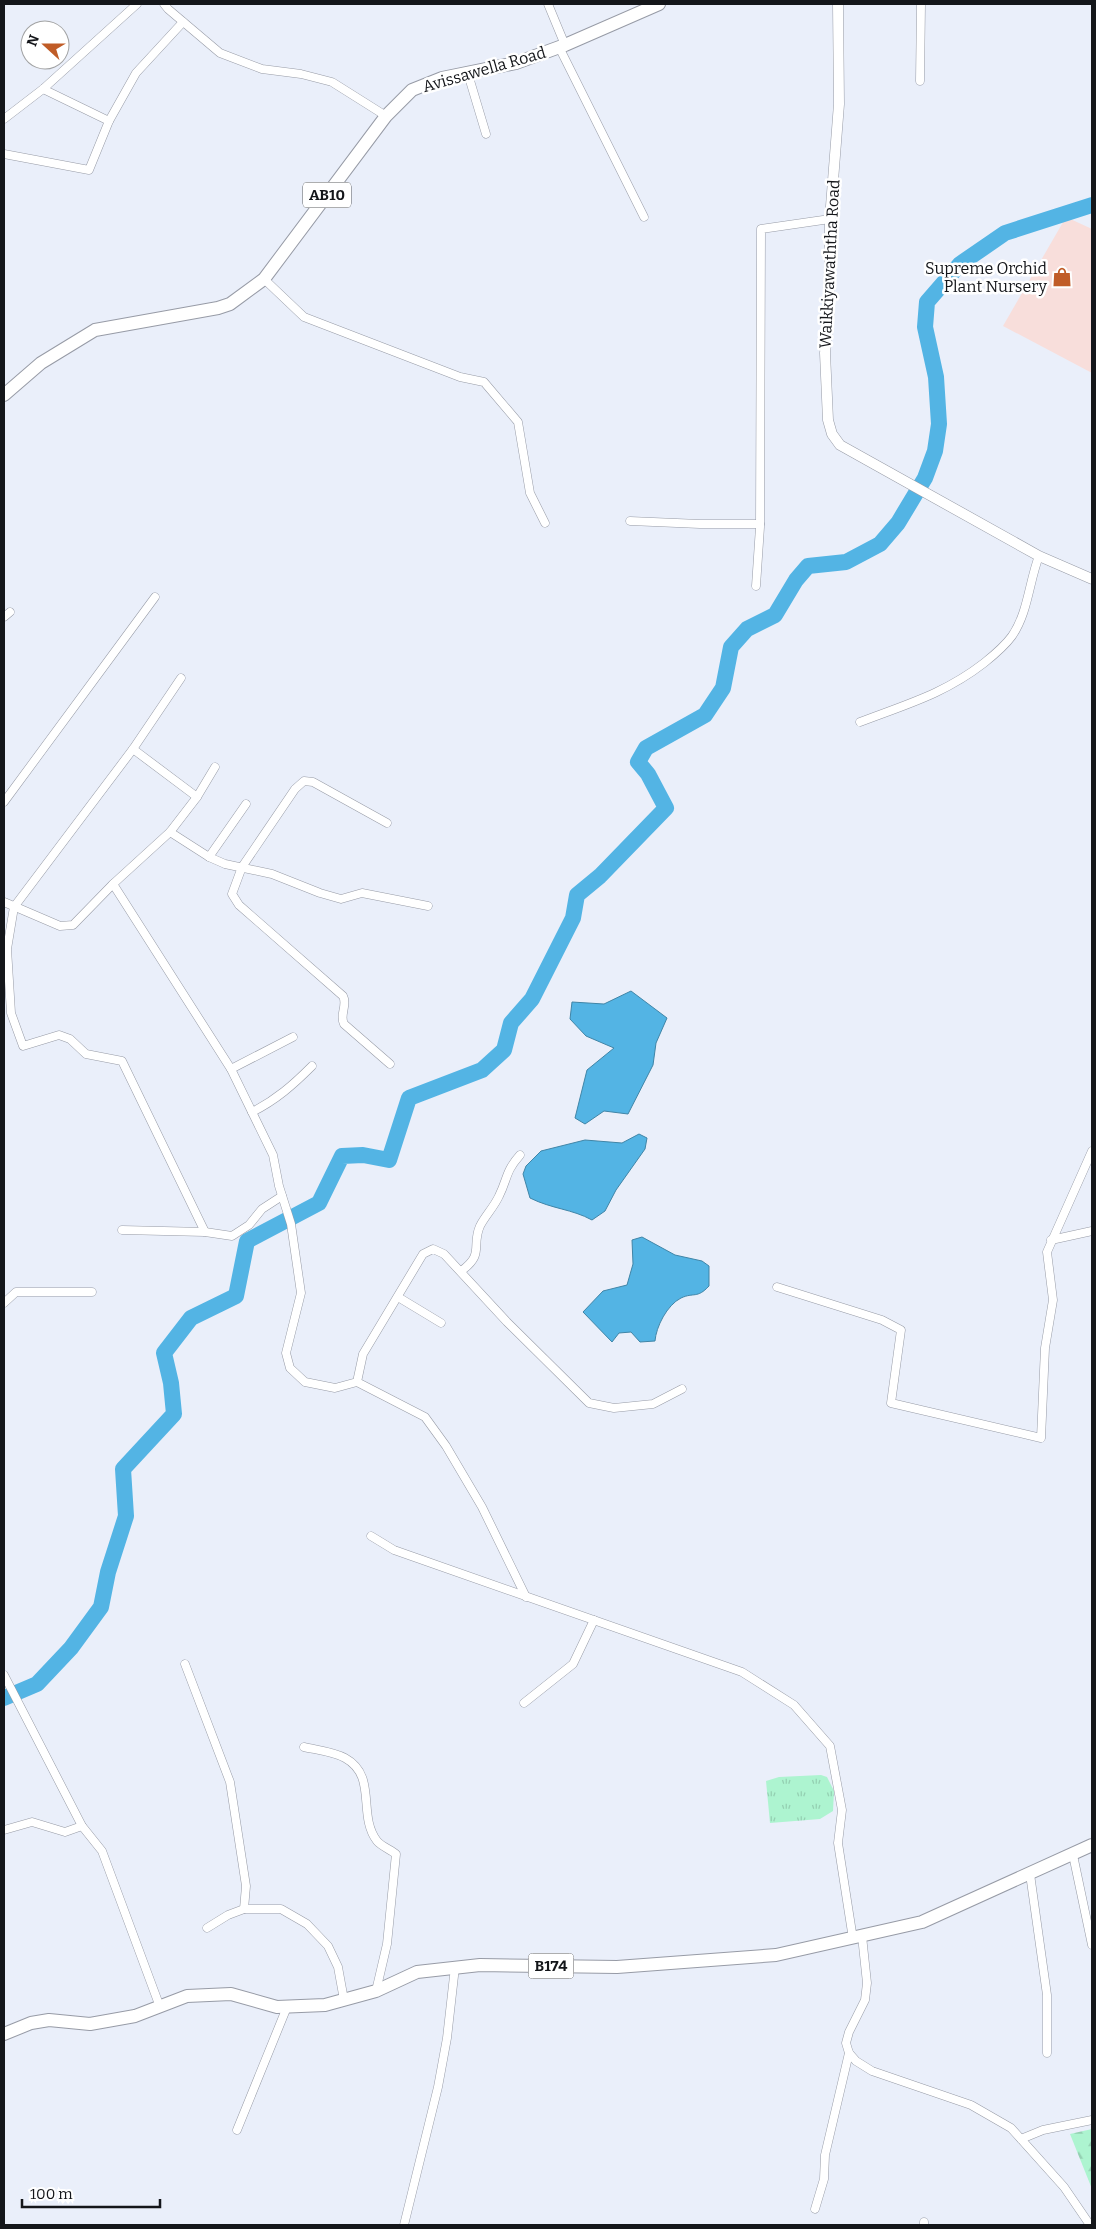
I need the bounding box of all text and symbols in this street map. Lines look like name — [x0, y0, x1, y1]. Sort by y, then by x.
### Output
north arrow — [20, 20, 70, 70]
text: N — [23, 32, 43, 49]
street label: Avissawella Road — [420, 43, 548, 96]
street label: Waikkiyawaththa Road — [816, 179, 843, 349]
road number: AB10 — [303, 182, 351, 208]
place label: Supreme Orchid Plant Nursery — [925, 259, 1048, 296]
shop icon: Supreme Orchid Plant Nursery — [1051, 266, 1073, 288]
road number: B174 — [528, 1954, 574, 1978]
scale bar — [22, 2176, 160, 2208]
text: 100 m — [30, 2185, 73, 2203]

